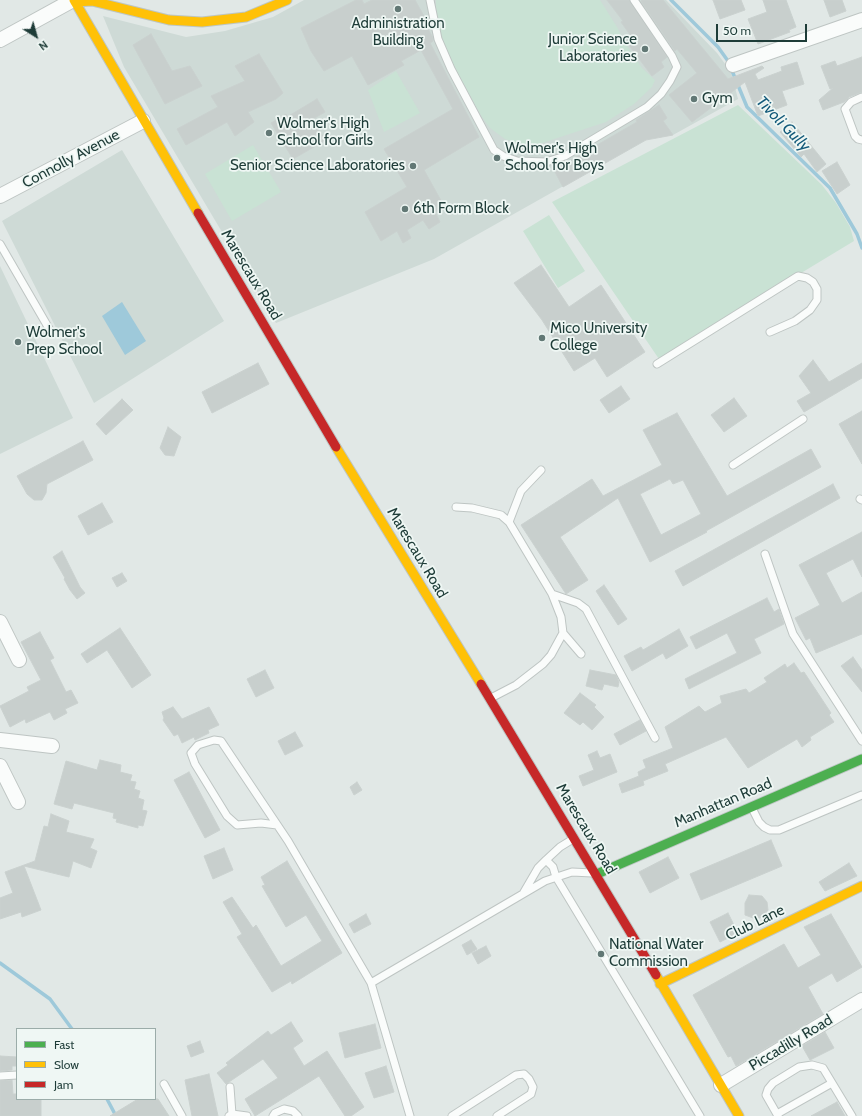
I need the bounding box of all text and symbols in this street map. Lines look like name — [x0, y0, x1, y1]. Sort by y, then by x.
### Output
marker: Administration Building — [393, 4, 403, 14]
place label: Administration Building — [351, 15, 445, 50]
north arrow — [16, 16, 56, 56]
scale bar — [718, 16, 809, 42]
text: 50 m — [723, 23, 751, 38]
place label: Junior Science Laboratories — [548, 31, 637, 66]
text: N — [36, 38, 51, 54]
marker: Junior Science Laboratories — [640, 44, 650, 54]
place label: Gym — [702, 90, 733, 108]
water label: Tivoli Gully — [752, 92, 814, 156]
marker: Gym — [689, 94, 699, 104]
place label: Wolmer's High School for Girls — [277, 115, 373, 150]
street label: Connolly Avenue — [19, 126, 123, 192]
marker: Wolmer's High School for Girls — [264, 128, 274, 138]
place label: Wolmer's High School for Boys — [505, 140, 604, 175]
marker: Wolmer's High School for Boys — [492, 153, 502, 163]
place label: Senior Science Laboratories — [230, 157, 405, 175]
marker: Senior Science Laboratories — [408, 161, 418, 171]
place label: 6th Form Block — [413, 200, 509, 218]
marker: 6th Form Block — [400, 204, 410, 214]
street label: Marescaux Road — [217, 226, 285, 324]
place label: Mico University College — [550, 320, 647, 355]
place label: Wolmer's Prep School — [26, 324, 102, 359]
marker: Mico University College — [537, 333, 547, 343]
marker: Wolmer's Prep School — [13, 337, 23, 347]
street label: Marescaux Road — [383, 504, 451, 602]
street label: Manhattan Road — [671, 774, 775, 832]
street label: Marescaux Road — [552, 780, 620, 878]
street label: Club Lane — [723, 901, 787, 945]
place label: National Water Commission — [609, 936, 703, 971]
marker: National Water Commission — [596, 949, 606, 959]
street label: Piccadilly Road — [746, 1011, 836, 1075]
legend — [16, 1028, 156, 1100]
text: Fast — [54, 1037, 74, 1052]
text: Slow — [54, 1057, 79, 1072]
text: Jam — [54, 1077, 73, 1092]

